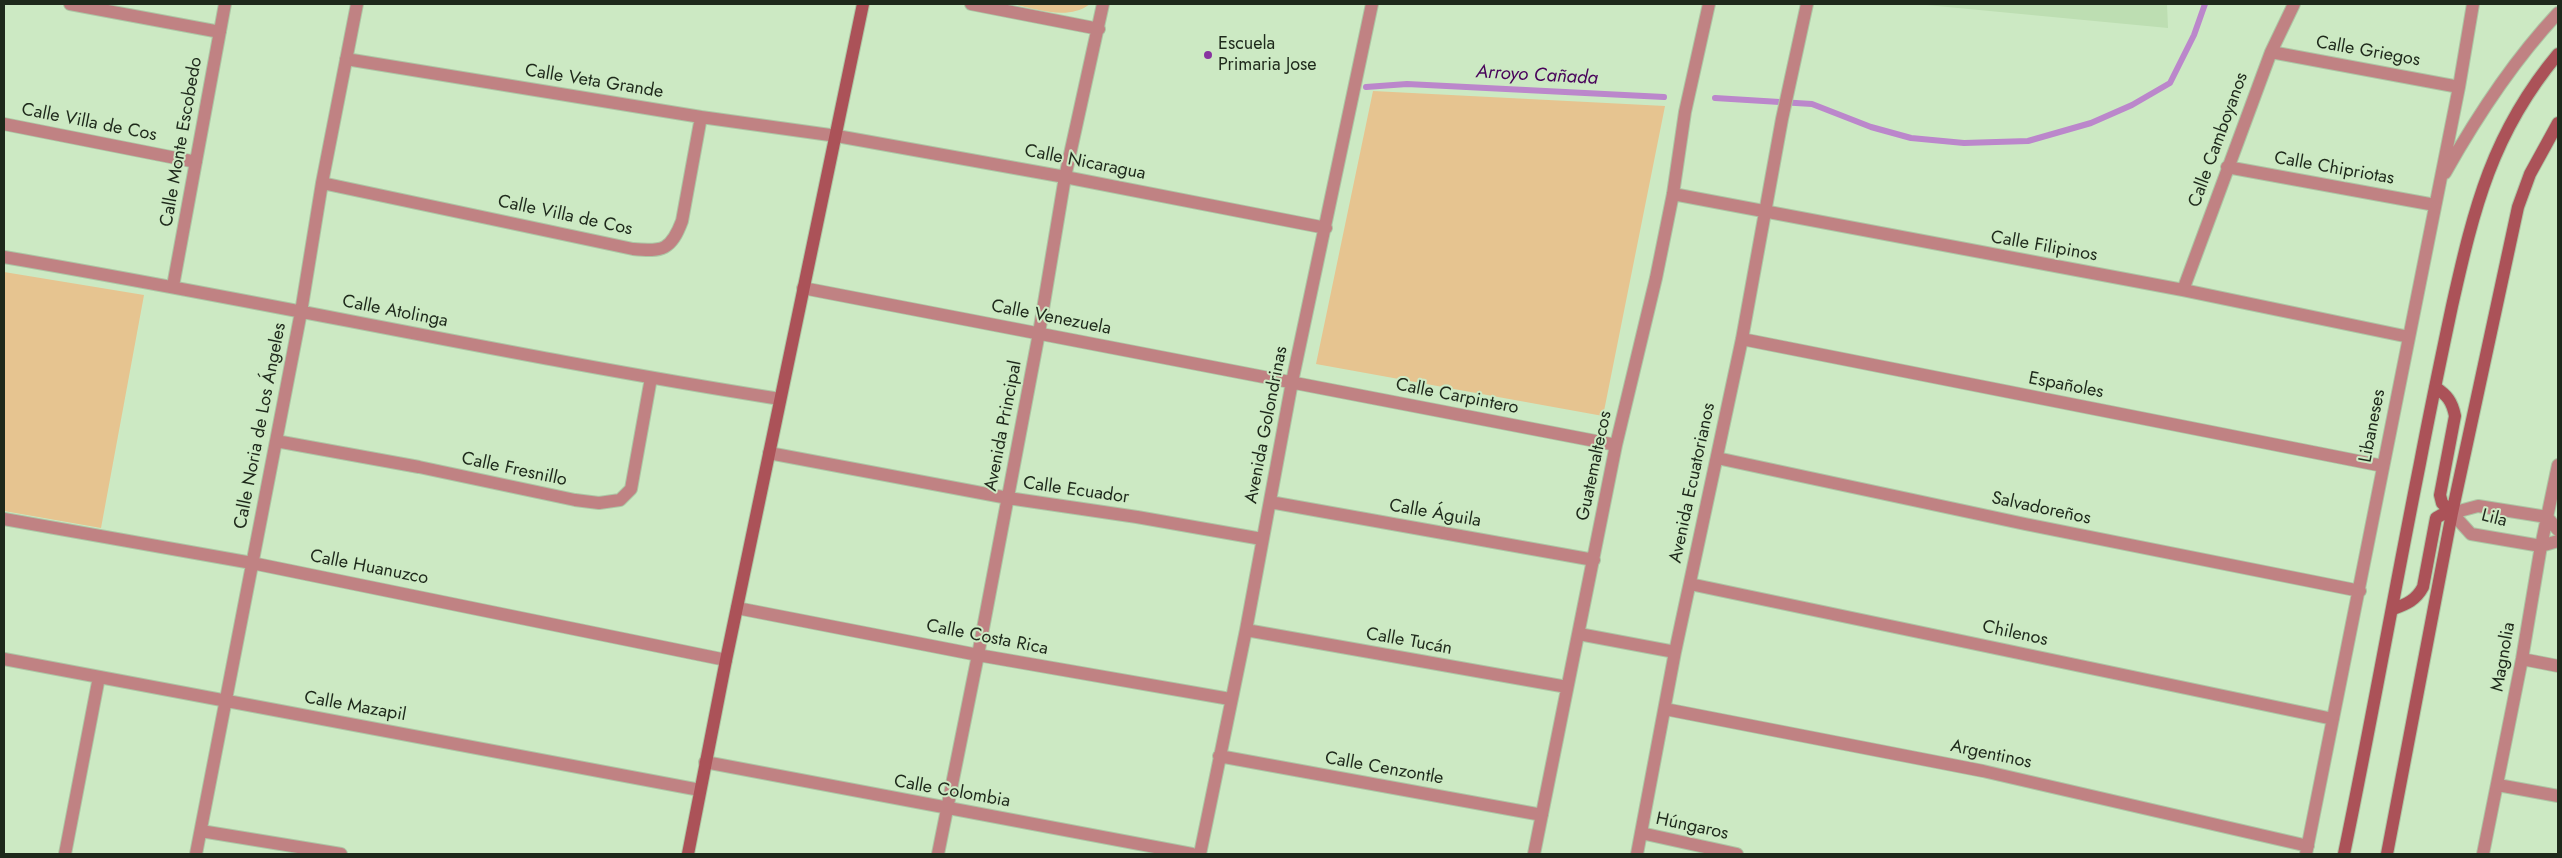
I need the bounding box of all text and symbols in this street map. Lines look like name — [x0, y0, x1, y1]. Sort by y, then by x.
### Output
street label: Calle Griegos — [2314, 32, 2422, 72]
place label: Escuela Primaria Jose — [1218, 34, 1317, 76]
marker: Escuela Primaria Jose — [1202, 49, 1214, 61]
street label: Calle Monte Escobedo — [156, 55, 208, 229]
street label: Calle Veta Grande — [523, 60, 665, 104]
water label: Arroyo Cañada — [1475, 61, 1599, 91]
street label: Calle Camboyanos — [2185, 70, 2253, 210]
street label: Calle Villa de Cos — [20, 99, 158, 147]
street label: Calle Nicaragua — [1023, 141, 1147, 185]
street label: Calle Chipriotas — [2272, 148, 2396, 190]
street label: Calle Villa de Cos — [496, 191, 634, 241]
street label: Calle Filipinos — [1989, 227, 2099, 267]
street label: Calle Atolinga — [340, 291, 450, 333]
street label: Calle Venezuela — [989, 296, 1113, 340]
street label: Calle Noria de Los Ángeles — [230, 321, 292, 531]
street label: Avenida Golondrinas — [1241, 344, 1293, 506]
street label: Avenida Principal — [981, 359, 1027, 493]
street label: Españoles — [2027, 368, 2105, 404]
street label: Calle Carpintero — [1394, 374, 1520, 420]
street label: Libaneses — [2355, 388, 2391, 464]
street label: Avenida Ecuatorianos — [1665, 401, 1721, 565]
street label: Guatemaltecos — [1573, 409, 1617, 523]
street label: Calle Fresnillo — [459, 448, 569, 492]
street label: Calle Ecuador — [1022, 473, 1130, 509]
street label: Salvadoreños — [1989, 488, 2093, 530]
street label: Calle Águila — [1387, 495, 1483, 533]
street label: Lila — [2479, 505, 2509, 533]
street label: Calle Huanuzco — [308, 546, 430, 590]
street label: Calle Costa Rica — [924, 616, 1050, 660]
street label: Chilenos — [1980, 617, 2050, 651]
street label: Magnolia — [2487, 621, 2521, 693]
street label: Calle Tucán — [1364, 624, 1454, 660]
street label: Calle Mazapil — [302, 687, 408, 727]
street label: Argentinos — [1949, 736, 2033, 774]
street label: Calle Cenzontle — [1323, 748, 1445, 790]
street label: Calle Colombia — [892, 771, 1012, 813]
street label: Húngaros — [1654, 809, 1730, 845]

